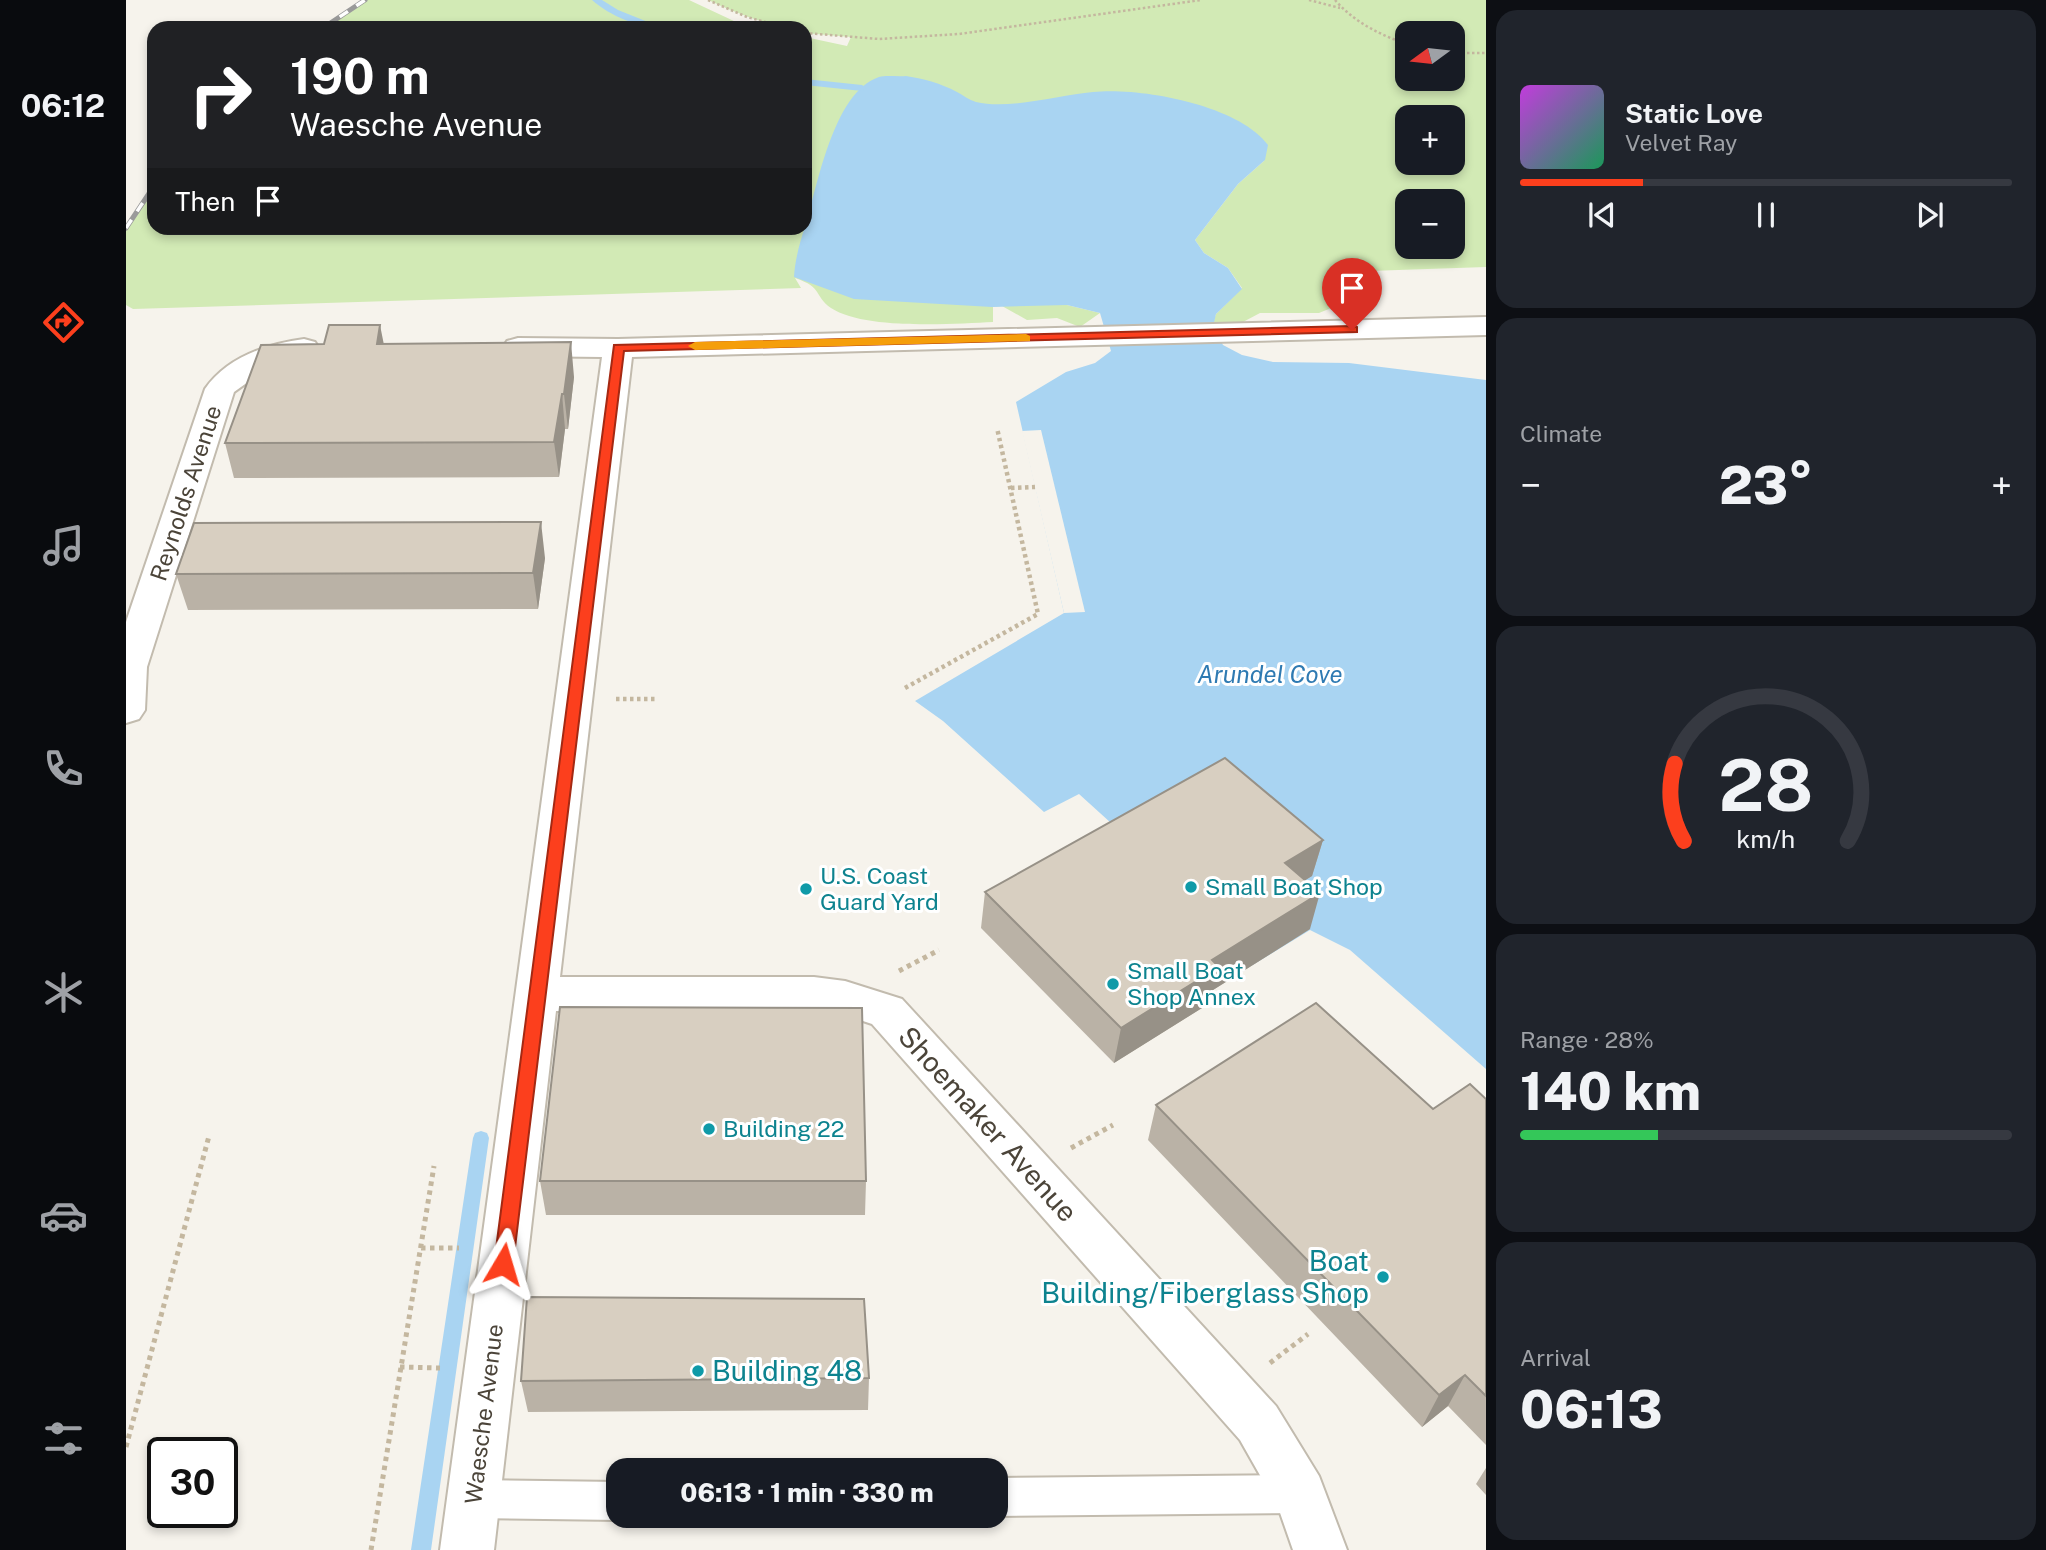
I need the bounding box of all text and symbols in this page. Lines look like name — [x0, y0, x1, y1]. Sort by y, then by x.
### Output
north arrow — [1395, 21, 1465, 91]
map controls — [1395, 21, 1465, 259]
text: 190 m — [290, 47, 430, 105]
icon: right — [175, 49, 266, 140]
text: 06:12 — [21, 87, 105, 124]
text: Static Love — [1625, 98, 1763, 129]
button: + — [1395, 105, 1465, 175]
text: Waesche Avenue — [290, 106, 542, 143]
text: Velvet Ray — [1625, 129, 1737, 156]
icon: arrive — [249, 182, 287, 220]
text: Then — [175, 186, 235, 217]
button: − — [1395, 189, 1465, 259]
icon: previous — [1583, 196, 1621, 234]
icon: pause — [1747, 196, 1785, 234]
icon: next — [1911, 196, 1949, 234]
pin — [1322, 258, 1382, 330]
icon: arrive — [1333, 269, 1371, 307]
icon: directions — [39, 298, 88, 347]
street label: Reynolds Avenue — [144, 402, 227, 584]
text: Climate — [1520, 420, 1602, 447]
text: 23° — [1719, 455, 1813, 516]
text: − — [1520, 463, 1541, 508]
text: + — [1991, 463, 2012, 508]
icon: music — [39, 521, 88, 570]
water label: Arundel Cove — [1197, 660, 1343, 688]
text: 28 — [1718, 742, 1814, 827]
icon: phone — [39, 744, 88, 793]
text: km/h — [1737, 824, 1795, 854]
place label: U.S. Coast Guard Yard — [820, 862, 939, 915]
place label: Small Boat Shop — [1205, 873, 1383, 900]
marker: Small Boat Shop — [1183, 879, 1199, 895]
marker: U.S. Coast Guard Yard — [798, 881, 814, 897]
place label: Small Boat Shop Annex — [1127, 957, 1256, 1010]
icon: climate — [39, 968, 88, 1017]
marker: Small Boat Shop Annex — [1105, 976, 1121, 992]
street label: Shoemaker Avenue — [892, 1019, 1085, 1228]
text: Range · 28% — [1520, 1026, 1654, 1053]
text: 140 km — [1520, 1061, 1701, 1122]
place label: Building 22 — [723, 1115, 844, 1142]
marker: Building 22 — [701, 1121, 717, 1137]
icon: car — [39, 1191, 88, 1240]
position arrow — [466, 1227, 540, 1301]
place label: Boat Building/Fiberglass Shop — [1041, 1244, 1369, 1309]
marker: Boat Building/Fiberglass Shop — [1375, 1269, 1391, 1285]
street label: Waesche Avenue — [459, 1322, 508, 1506]
text: Arrival — [1520, 1344, 1591, 1371]
place label: Building 48 — [712, 1354, 862, 1387]
marker: Building 48 — [690, 1363, 706, 1379]
text: 06:13 — [1520, 1379, 1663, 1440]
icon: filters — [39, 1414, 88, 1463]
speed limit sign: 30 — [147, 1437, 238, 1528]
text: 06:13 · 1 min · 330 m — [680, 1477, 934, 1508]

